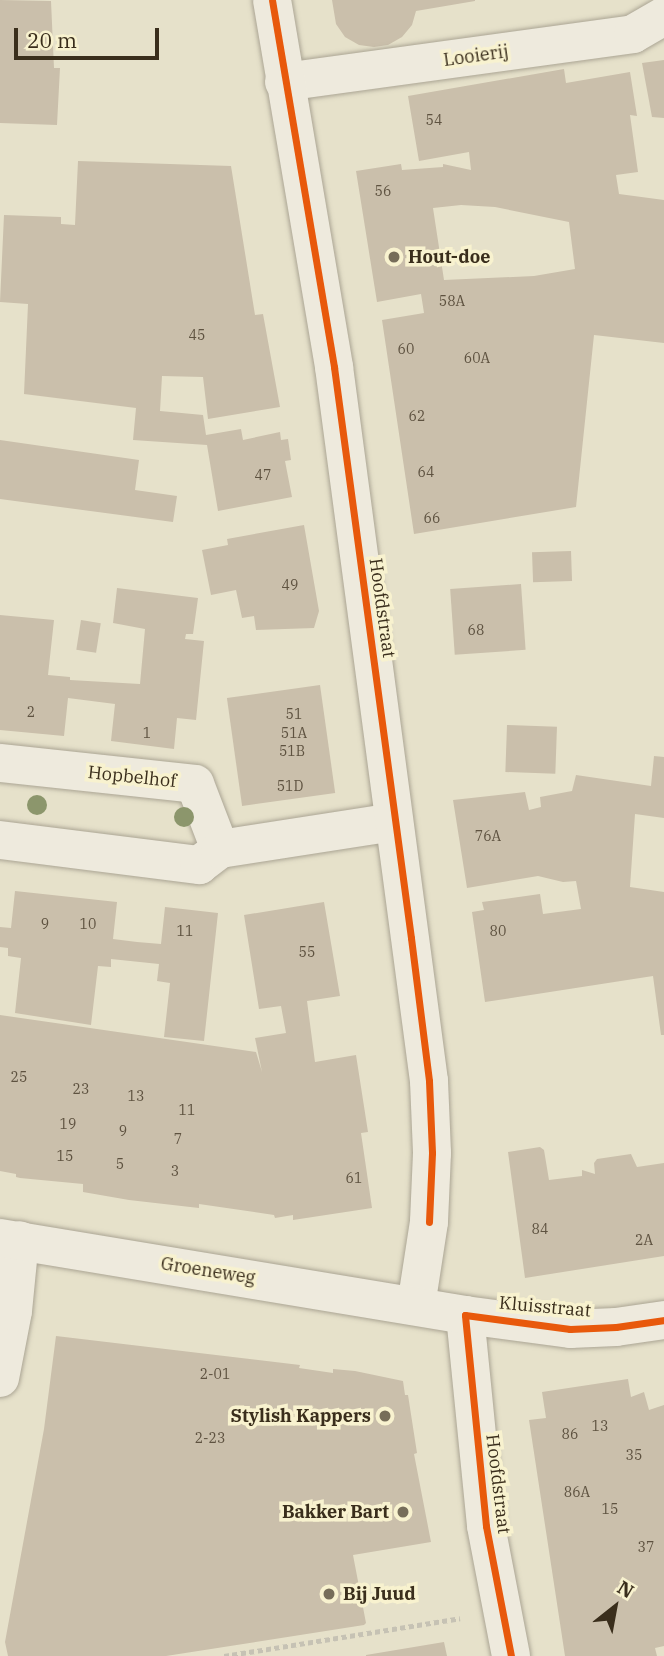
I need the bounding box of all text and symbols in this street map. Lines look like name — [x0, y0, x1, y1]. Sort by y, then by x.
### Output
scale bar — [18, 14, 163, 58]
text: 20 m — [27, 26, 77, 54]
street label: Looierij — [442, 41, 510, 71]
house number: 54 — [426, 112, 442, 128]
house number: 56 — [375, 183, 391, 199]
place label: Hout-doe — [408, 246, 490, 268]
marker: Hout-doe — [386, 249, 402, 265]
house number: 58A — [439, 293, 465, 309]
house number: 45 — [189, 327, 205, 343]
house number: 60 — [398, 341, 414, 357]
house number: 60A — [464, 350, 490, 366]
house number: 62 — [409, 408, 425, 424]
house number: 64 — [418, 464, 434, 480]
house number: 47 — [255, 467, 271, 483]
house number: 66 — [424, 510, 440, 526]
street label: Hoofdstraat — [364, 557, 400, 659]
house number: 49 — [282, 577, 298, 593]
house number: 68 — [468, 622, 484, 638]
house number: 2 — [27, 704, 35, 720]
house number: 51 — [286, 706, 302, 722]
house number: 1 — [143, 725, 151, 741]
house number: 51A — [281, 725, 307, 741]
house number: 51B — [279, 743, 305, 759]
street label: Hopbelhof — [87, 762, 177, 792]
house number: 51D — [277, 778, 303, 794]
house number: 76A — [475, 828, 501, 844]
house number: 9 — [41, 916, 49, 932]
house number: 10 — [80, 916, 96, 932]
house number: 11 — [177, 923, 193, 939]
house number: 80 — [490, 923, 506, 939]
house number: 55 — [299, 944, 315, 960]
house number: 25 — [11, 1069, 27, 1085]
house number: 23 — [73, 1081, 89, 1097]
house number: 13 — [128, 1088, 144, 1104]
house number: 11 — [179, 1102, 195, 1118]
house number: 19 — [60, 1116, 76, 1132]
house number: 9 — [119, 1123, 127, 1139]
house number: 7 — [174, 1131, 182, 1147]
house number: 15 — [57, 1148, 73, 1164]
house number: 5 — [116, 1156, 124, 1172]
house number: 3 — [171, 1163, 179, 1179]
house number: 61 — [346, 1170, 362, 1186]
house number: 84 — [532, 1221, 548, 1237]
house number: 2A — [635, 1232, 653, 1248]
street label: Groeneweg — [159, 1253, 257, 1289]
street label: Kluisstraat — [498, 1292, 592, 1322]
house number: 2-01 — [200, 1366, 230, 1382]
place label: Stylish Kappers — [231, 1405, 371, 1427]
marker: Stylish Kappers — [377, 1408, 393, 1424]
house number: 13 — [592, 1418, 608, 1434]
house number: 86 — [562, 1426, 578, 1442]
house number: 2-23 — [195, 1430, 225, 1446]
street label: Hoofdstraat — [481, 1433, 515, 1535]
house number: 35 — [626, 1447, 642, 1463]
house number: 86A — [564, 1484, 590, 1500]
place label: Bakker Bart — [282, 1501, 389, 1523]
house number: 15 — [602, 1501, 618, 1517]
marker: Bakker Bart — [395, 1504, 411, 1520]
house number: 37 — [638, 1539, 654, 1555]
north arrow — [580, 1572, 650, 1642]
text: N — [613, 1575, 638, 1603]
place label: Bij Juud — [343, 1583, 416, 1605]
marker: Bij Juud — [321, 1586, 337, 1602]

